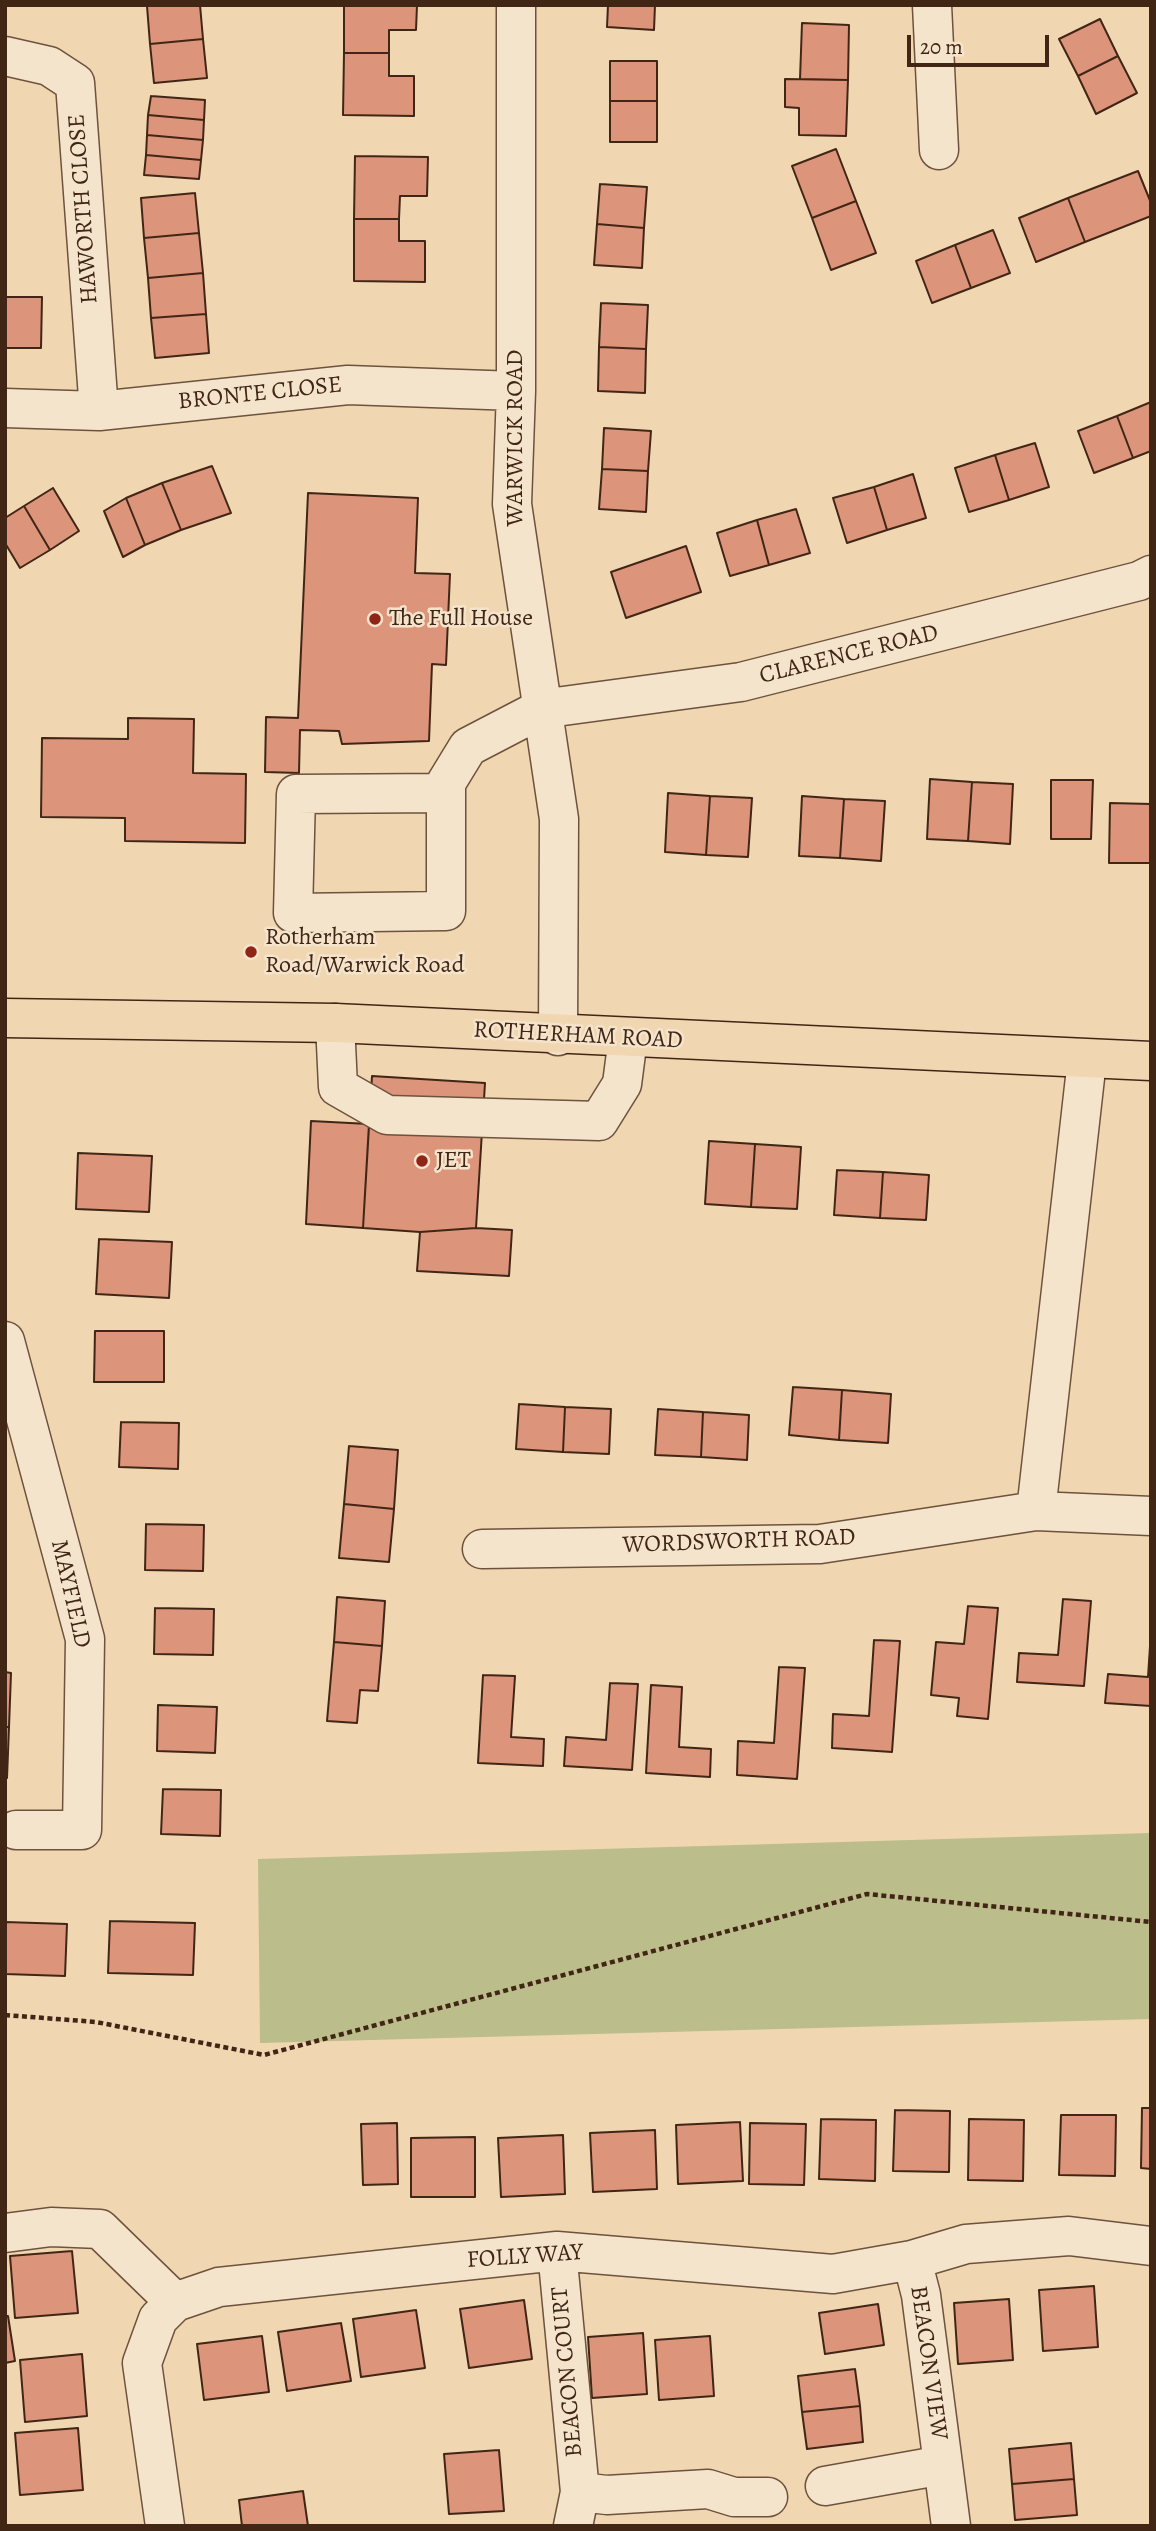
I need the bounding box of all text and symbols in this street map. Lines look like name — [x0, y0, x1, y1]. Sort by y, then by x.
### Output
scale bar — [911, 21, 1053, 65]
text: 20 m — [920, 33, 963, 61]
street label: HAWORTH CLOSE — [63, 113, 105, 305]
street label: WARWICK ROAD — [502, 350, 530, 526]
street label: BRONTE CLOSE — [177, 371, 343, 417]
place label: The Full House — [389, 605, 533, 633]
marker: The Full House — [367, 611, 383, 627]
street label: CLARENCE ROAD — [756, 619, 942, 691]
place label: Rotherham Road/Warwick Road — [265, 924, 465, 980]
marker: Rotherham Road/Warwick Road — [243, 944, 259, 960]
street label: ROTHERHAM ROAD — [473, 1016, 683, 1056]
place label: JET — [436, 1147, 471, 1175]
marker: JET — [414, 1153, 430, 1169]
street label: WORDSWORTH ROAD — [622, 1524, 856, 1560]
street label: MAYFIELD — [44, 1537, 96, 1651]
street label: FOLLY WAY — [466, 2239, 584, 2275]
street label: BEACON VIEW — [903, 2284, 953, 2442]
street label: BEACON COURT — [546, 2286, 590, 2458]

